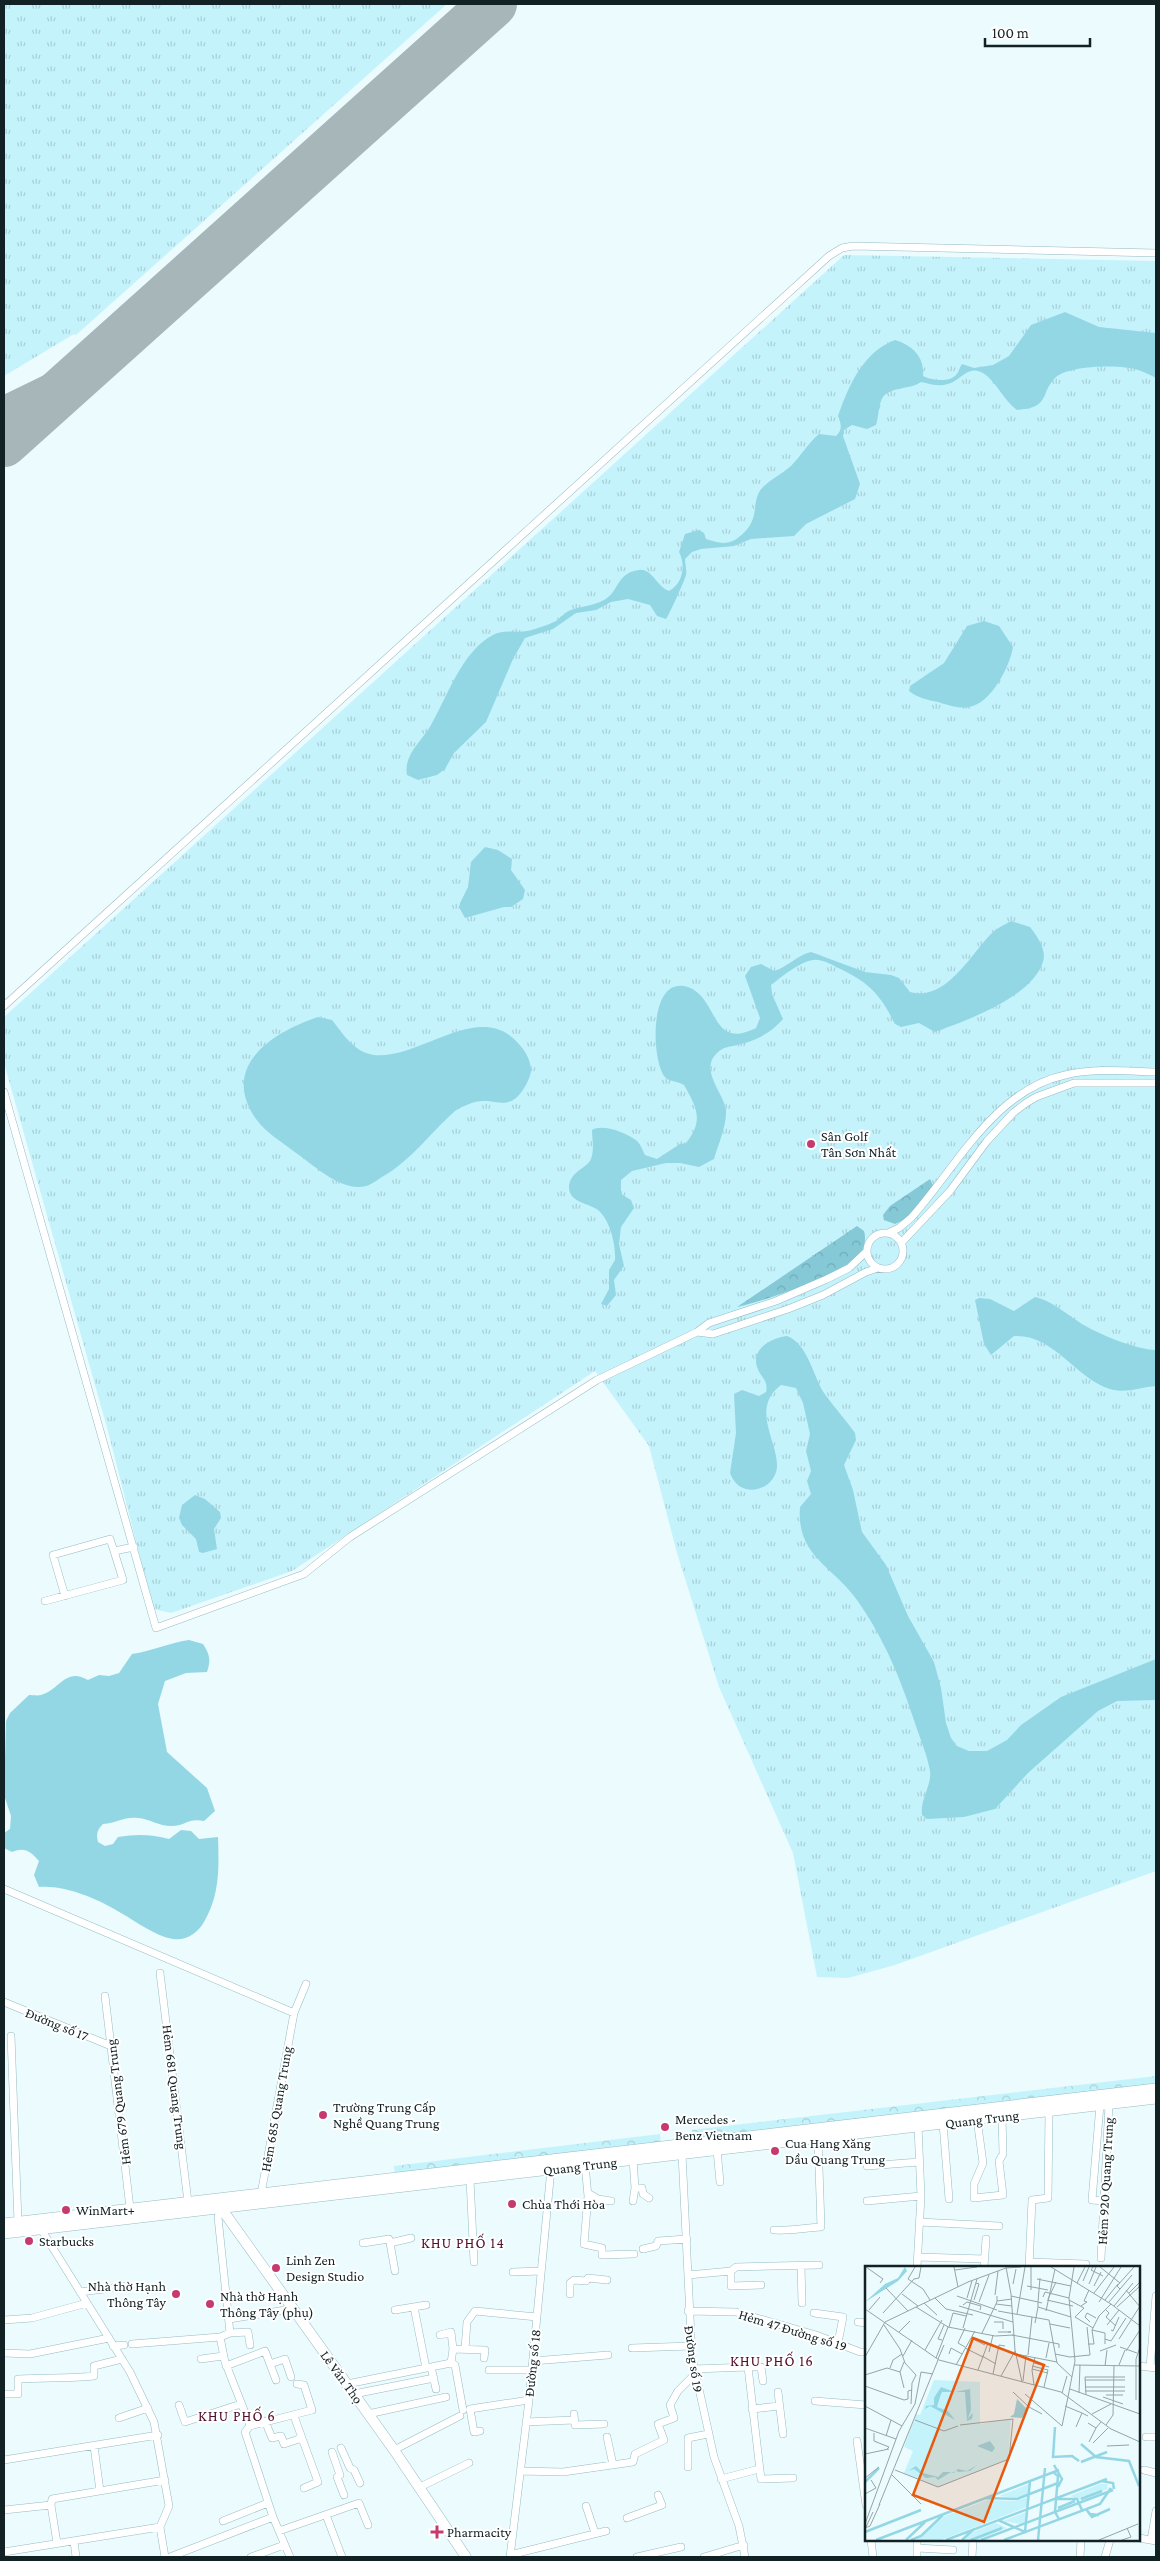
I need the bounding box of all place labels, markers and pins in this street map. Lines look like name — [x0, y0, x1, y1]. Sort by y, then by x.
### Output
place label: Sân Golf Tân Sơn Nhất — [821, 1128, 897, 1160]
marker: Sân Golf Tân Sơn Nhất — [805, 1138, 817, 1150]
place label: Trường Trung Cấp Nghề Quang Trung — [333, 2099, 440, 2131]
marker: Trường Trung Cấp Nghề Quang Trung — [317, 2109, 329, 2121]
place label: Mercedes - Benz Vietnam — [675, 2111, 752, 2143]
marker: Mercedes - Benz Vietnam — [659, 2121, 671, 2133]
place label: Cua Hang Xăng Dầu Quang Trung — [785, 2135, 886, 2167]
marker: Cua Hang Xăng Dầu Quang Trung — [769, 2145, 781, 2157]
place label: Chùa Thới Hòa — [522, 2196, 606, 2212]
marker: Chùa Thới Hòa — [506, 2198, 518, 2210]
place label: WinMart+ — [76, 2202, 135, 2218]
marker: WinMart+ — [60, 2204, 72, 2216]
place label: Starbucks — [39, 2233, 94, 2249]
marker: Starbucks — [23, 2235, 35, 2247]
place label: Linh Zen Design Studio — [286, 2252, 364, 2284]
marker: Linh Zen Design Studio — [270, 2262, 282, 2274]
place label: Nhà thờ Hạnh Thông Tây — [88, 2278, 167, 2310]
marker: Nhà thờ Hạnh Thông Tây — [170, 2288, 182, 2300]
place label: Nhà thờ Hạnh Thông Tây (phụ) — [220, 2288, 314, 2321]
marker: Nhà thờ Hạnh Thông Tây (phụ) — [204, 2298, 216, 2310]
place label: Pharmacity — [447, 2524, 512, 2540]
marker: Pharmacity — [431, 2526, 443, 2538]

